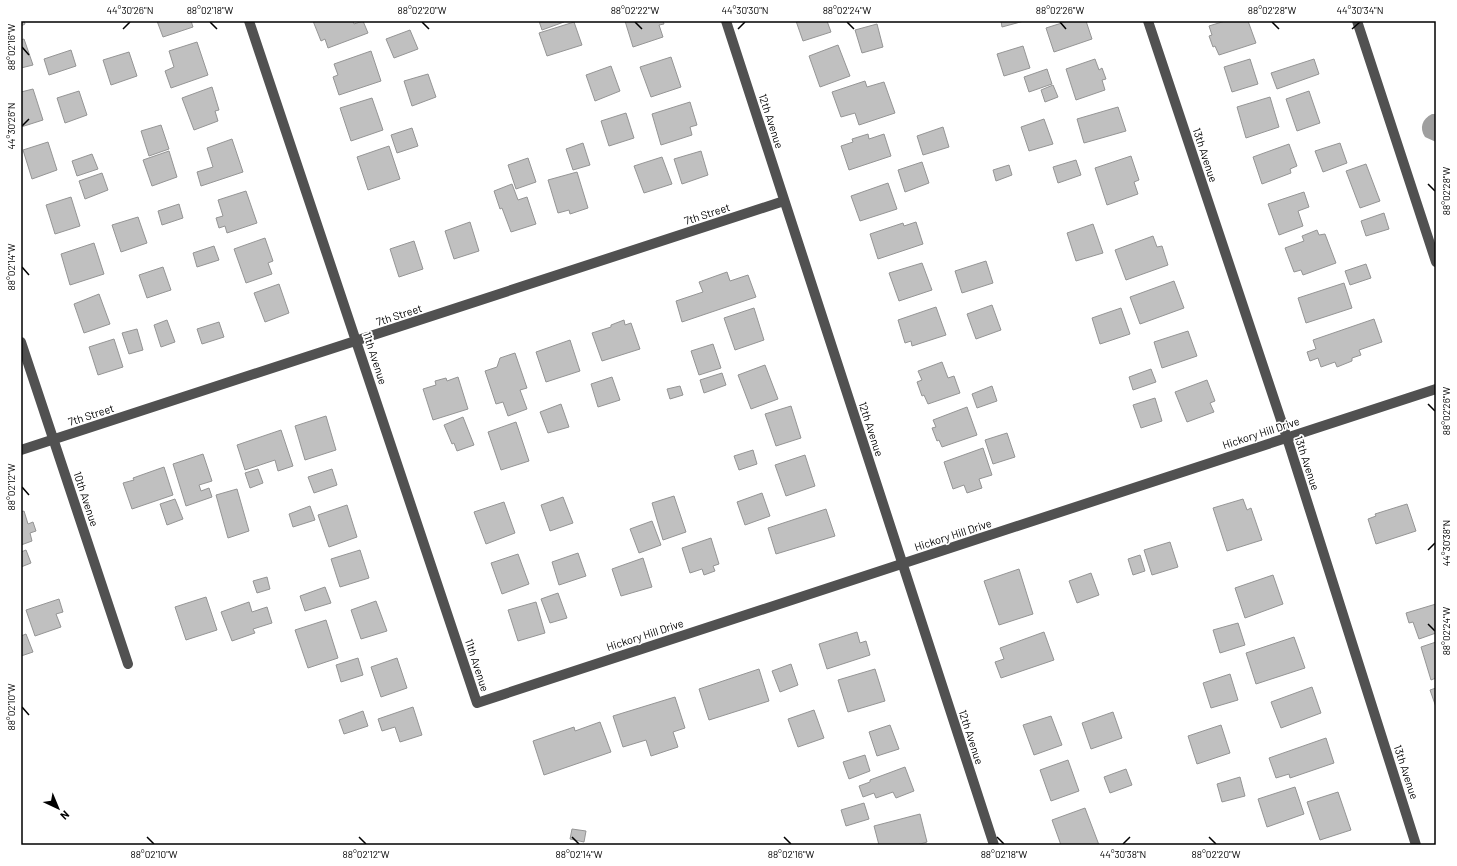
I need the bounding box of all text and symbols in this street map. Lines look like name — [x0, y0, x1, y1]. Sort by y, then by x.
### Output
text: 44°30'26"N — [107, 4, 153, 16]
text: 88°02'18"W — [187, 4, 234, 16]
text: 88°02'20"W — [398, 4, 447, 16]
text: 88°02'22"W — [611, 4, 660, 16]
text: 44°30'30"N — [721, 4, 769, 16]
text: 88°02'24"W — [823, 4, 872, 16]
text: 88°02'26"W — [1036, 4, 1084, 16]
text: 88°02'28"W — [1248, 4, 1296, 16]
text: 44°30'34"N — [1337, 4, 1383, 16]
text: 88°02'16"W — [5, 23, 17, 70]
street label: 12th Avenue — [757, 92, 786, 150]
text: 44°30'26"N — [5, 103, 17, 149]
street label: 13th Avenue — [1191, 126, 1220, 184]
text: 88°02'28"W — [1440, 167, 1452, 215]
street label: 7th Street — [682, 200, 731, 227]
text: 88°02'14"W — [5, 243, 17, 290]
street label: 7th Street — [374, 301, 423, 328]
street label: 11th Avenue — [361, 330, 390, 386]
text: 88°02'26"W — [1440, 387, 1452, 435]
street label: 12th Avenue — [857, 400, 886, 458]
street label: 7th Street — [66, 401, 115, 428]
street label: Hickory Hill Drive — [1221, 414, 1301, 451]
street label: 13th Avenue — [1293, 434, 1322, 492]
text: 88°02'12"W — [5, 463, 17, 510]
street label: 10th Avenue — [71, 470, 102, 528]
street label: Hickory Hill Drive — [913, 516, 993, 553]
text: 44°30'38"N — [1440, 520, 1452, 566]
text: 88°02'24"W — [1440, 606, 1452, 655]
street label: Hickory Hill Drive — [605, 616, 685, 653]
street label: 11th Avenue — [463, 637, 492, 693]
text: 88°02'10"W — [5, 683, 17, 731]
street label: 12th Avenue — [957, 708, 986, 766]
street label: 13th Avenue — [1392, 743, 1421, 801]
north arrow — [38, 788, 78, 828]
text: N — [58, 808, 72, 823]
text: 88°02'10"W — [130, 848, 178, 860]
text: 88°02'12"W — [343, 848, 390, 860]
text: 88°02'14"W — [556, 848, 603, 860]
text: 88°02'16"W — [768, 848, 815, 860]
text: 88°02'18"W — [981, 848, 1028, 860]
text: 44°30'38"N — [1100, 848, 1146, 860]
text: 88°02'20"W — [1192, 848, 1241, 860]

